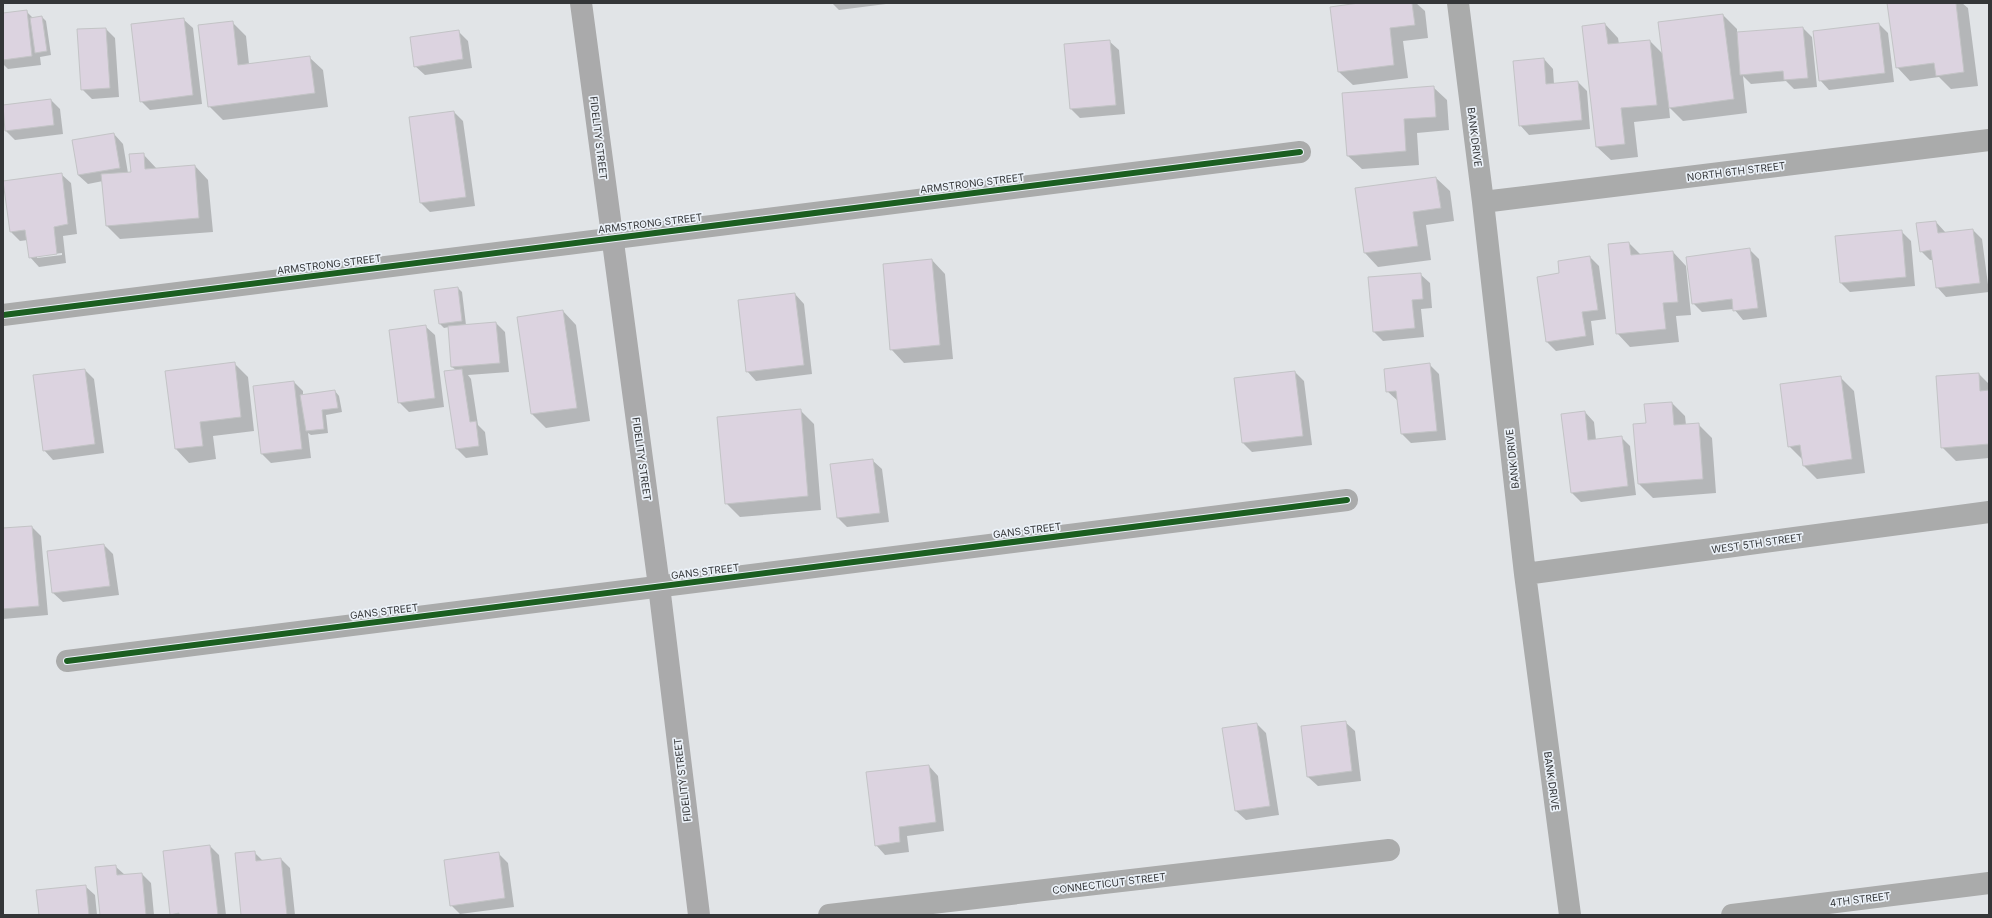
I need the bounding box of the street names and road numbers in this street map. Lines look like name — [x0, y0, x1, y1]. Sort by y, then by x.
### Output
street label: FIDELITY STREET — [588, 95, 610, 181]
street label: BANK DRIVE — [1465, 107, 1485, 167]
street label: NORTH 6TH STREET — [1686, 159, 1786, 183]
street label: ARMSTRONG STREET — [919, 171, 1025, 195]
street label: ARMSTRONG STREET — [597, 211, 703, 235]
street label: ARMSTRONG STREET — [276, 252, 382, 276]
street label: FIDELITY STREET — [630, 416, 654, 502]
street label: BANK DRIVE — [1503, 429, 1521, 489]
street label: GANS STREET — [992, 520, 1062, 540]
street label: WEST 5TH STREET — [1711, 531, 1803, 555]
street label: GANS STREET — [670, 561, 740, 581]
street label: GANS STREET — [349, 601, 419, 621]
street label: FIDELITY STREET — [671, 737, 693, 823]
street label: BANK DRIVE — [1542, 751, 1562, 811]
street label: CONNECTICUT STREET — [1052, 870, 1166, 896]
street label: 4TH STREET — [1829, 889, 1891, 909]

